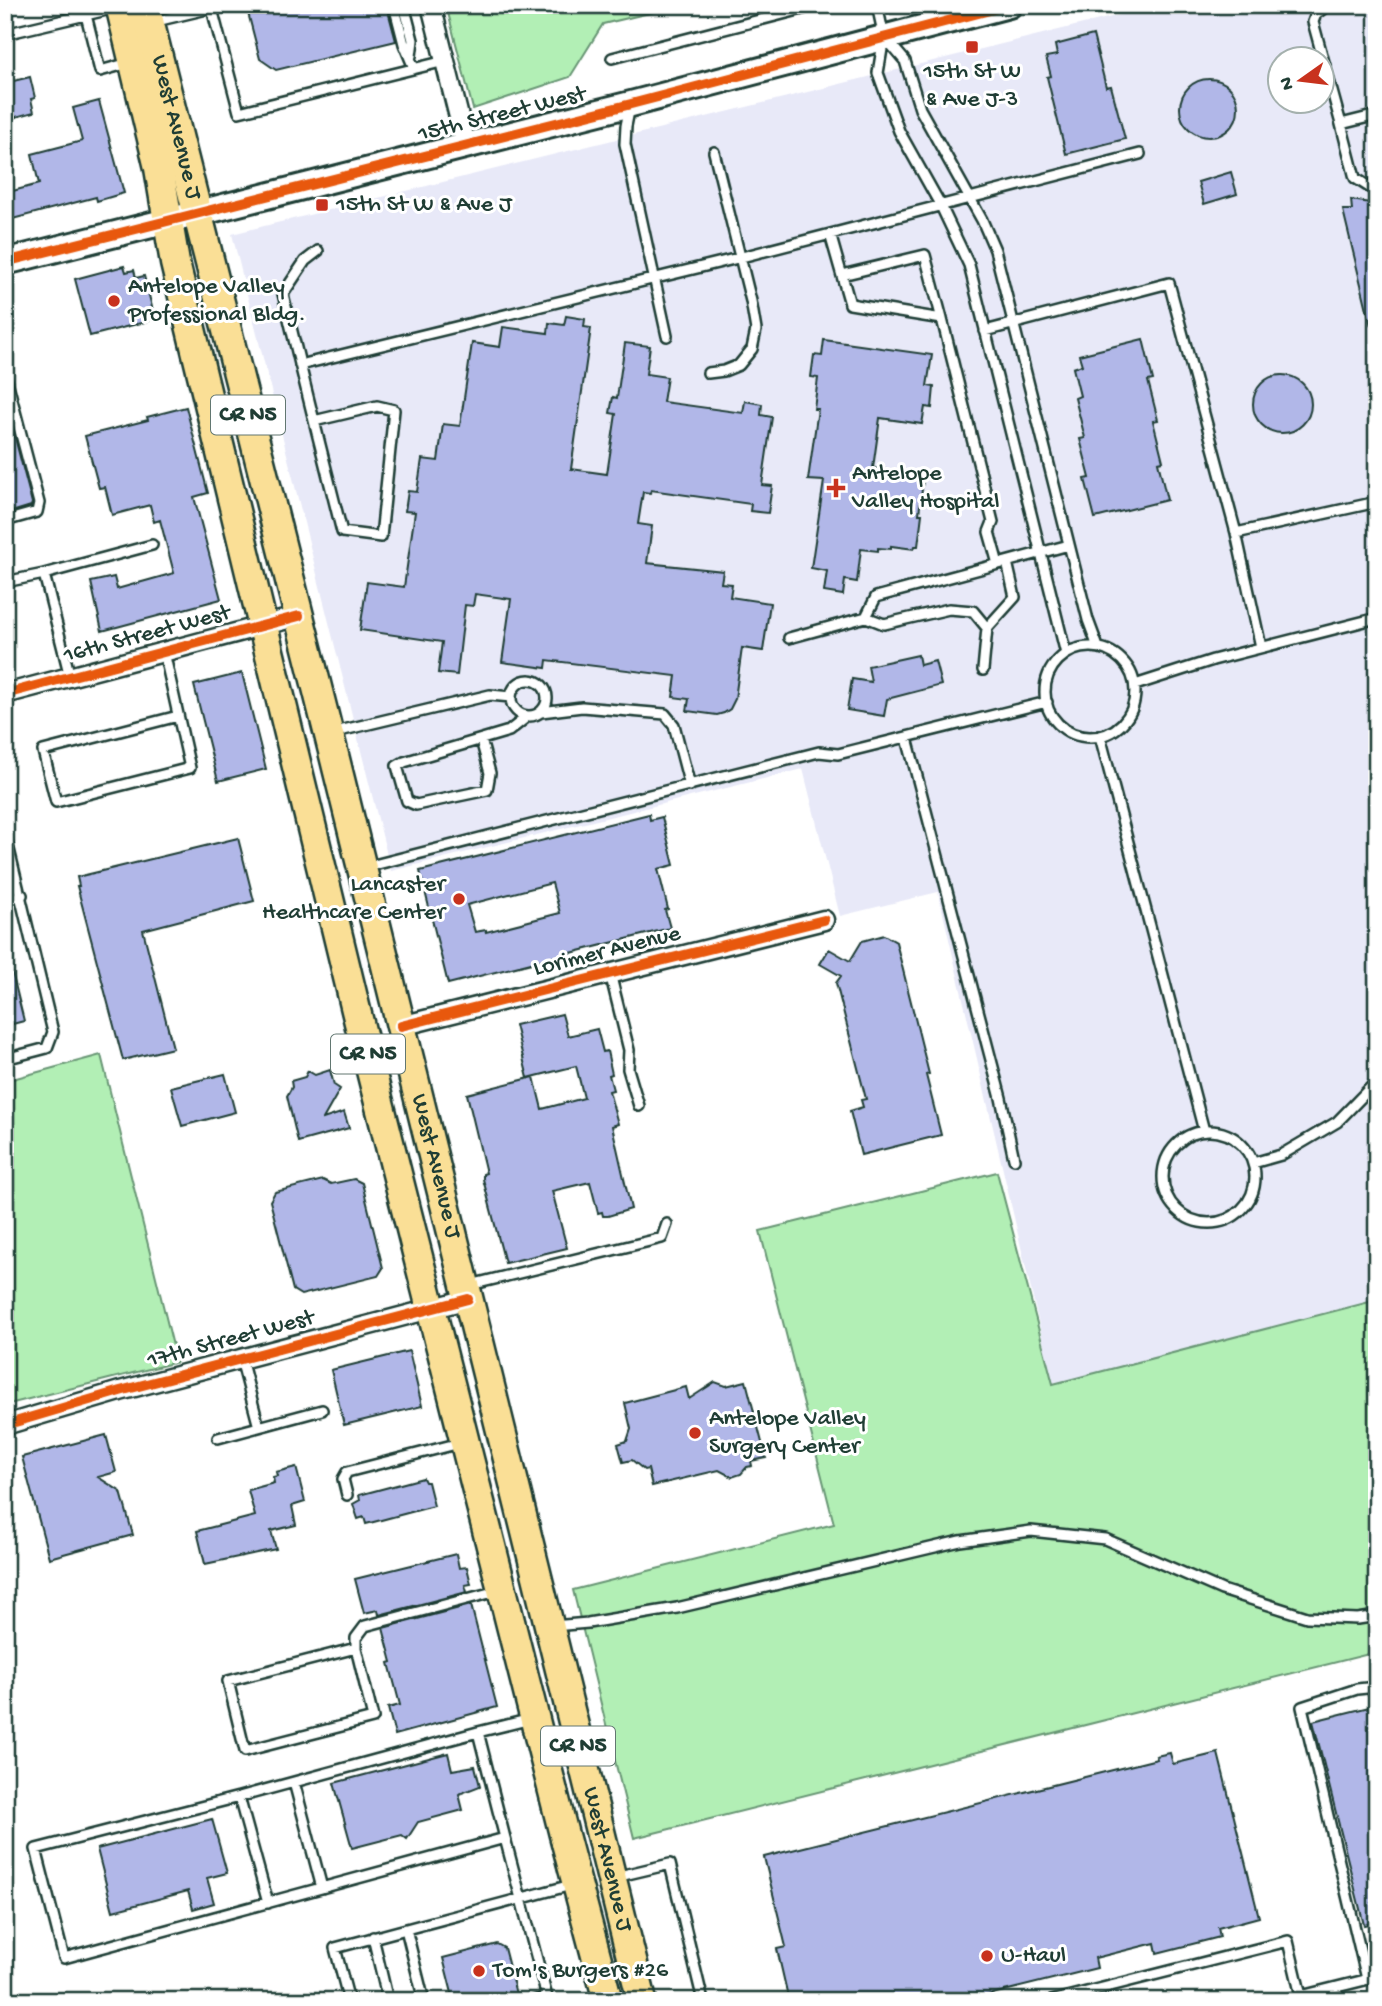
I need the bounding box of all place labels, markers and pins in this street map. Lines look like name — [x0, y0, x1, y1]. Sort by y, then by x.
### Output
marker: 15th St W & Ave J-3 — [964, 39, 980, 55]
place label: 15th St W & Ave J-3 — [922, 58, 1021, 115]
place label: 15th St W & Ave J — [335, 191, 513, 220]
marker: 15th St W & Ave J — [314, 197, 330, 213]
place label: Antelope Valley Professional Bldg. — [127, 273, 306, 330]
marker: Antelope Valley Professional Bldg. — [106, 293, 122, 309]
place label: Antelope Valley Hospital — [851, 460, 1000, 517]
marker: Antelope Valley Hospital — [826, 478, 846, 498]
place label: Lancaster Healthcare Center — [262, 871, 448, 928]
marker: Lancaster Healthcare Center — [451, 891, 467, 907]
place label: Antelope Valley Surgery Center — [709, 1405, 866, 1462]
marker: Antelope Valley Surgery Center — [687, 1425, 703, 1441]
place label: U-Haul — [1001, 1942, 1066, 1971]
marker: U-Haul — [979, 1948, 995, 1964]
place label: Tom's Burgers #26 — [491, 1957, 669, 1986]
marker: Tom's Burgers #26 — [471, 1963, 487, 1979]

